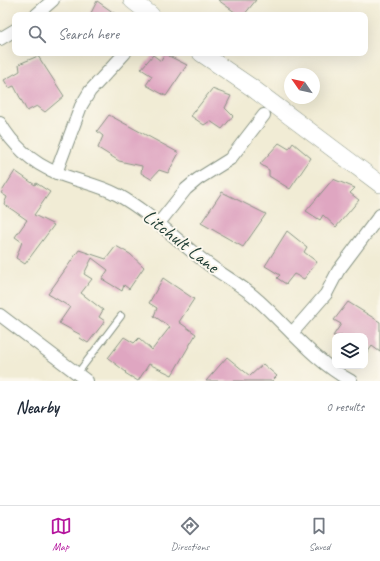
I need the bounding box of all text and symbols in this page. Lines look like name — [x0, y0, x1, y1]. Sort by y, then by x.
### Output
search box — [12, 12, 368, 56]
icon: search — [26, 23, 48, 45]
text: Search here — [58, 25, 119, 44]
north arrow — [284, 68, 320, 104]
street label: Litchult Lane — [138, 204, 225, 279]
map controls — [332, 333, 368, 369]
button: layers — [332, 333, 368, 369]
text: Nearby — [16, 397, 59, 418]
text: 0 results — [326, 399, 364, 415]
tab: Map — [50, 515, 72, 553]
tab: Directions — [171, 515, 209, 553]
tab: Saved — [308, 515, 330, 553]

